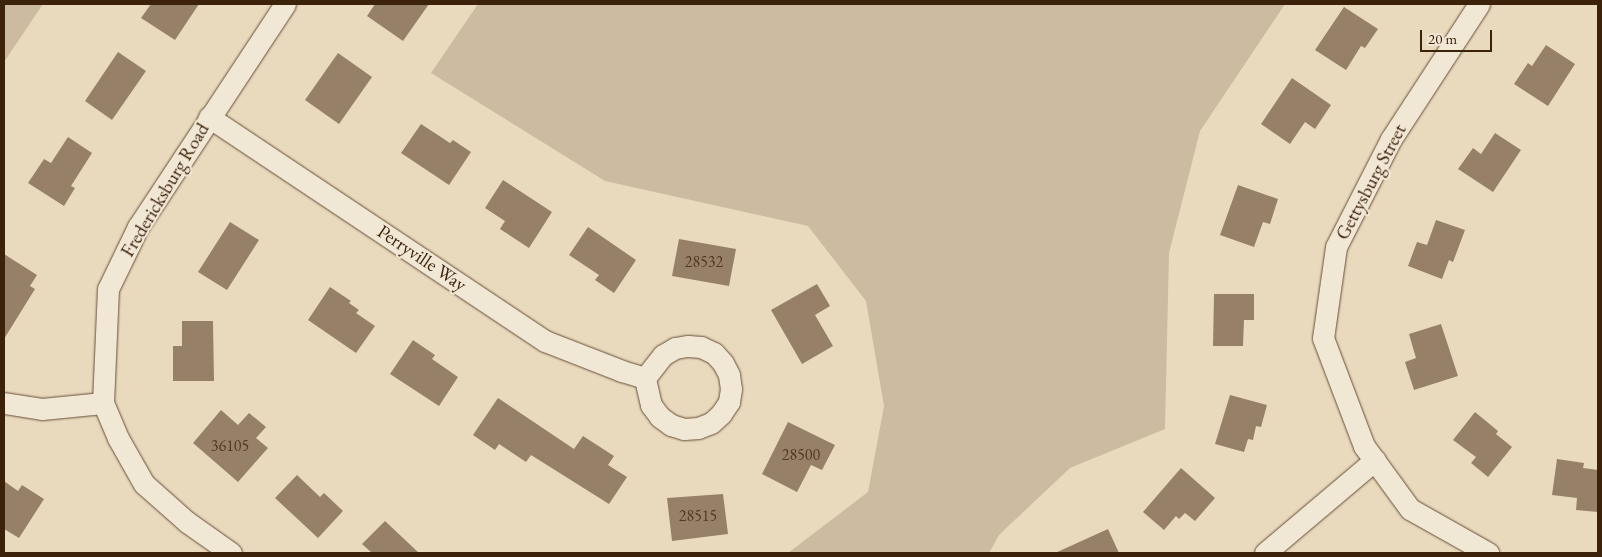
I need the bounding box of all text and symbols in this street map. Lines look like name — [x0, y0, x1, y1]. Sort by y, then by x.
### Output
scale bar — [1422, 20, 1494, 52]
text: 20 m — [1428, 29, 1457, 48]
street label: Fredericksburg Road — [116, 119, 214, 261]
street label: Gettysburg Street — [1331, 120, 1411, 244]
street label: Perryville Way — [373, 220, 471, 296]
house number: 28532 — [685, 252, 723, 272]
house number: 36105 — [211, 436, 249, 456]
house number: 28500 — [782, 445, 820, 465]
house number: 28515 — [679, 506, 717, 526]

